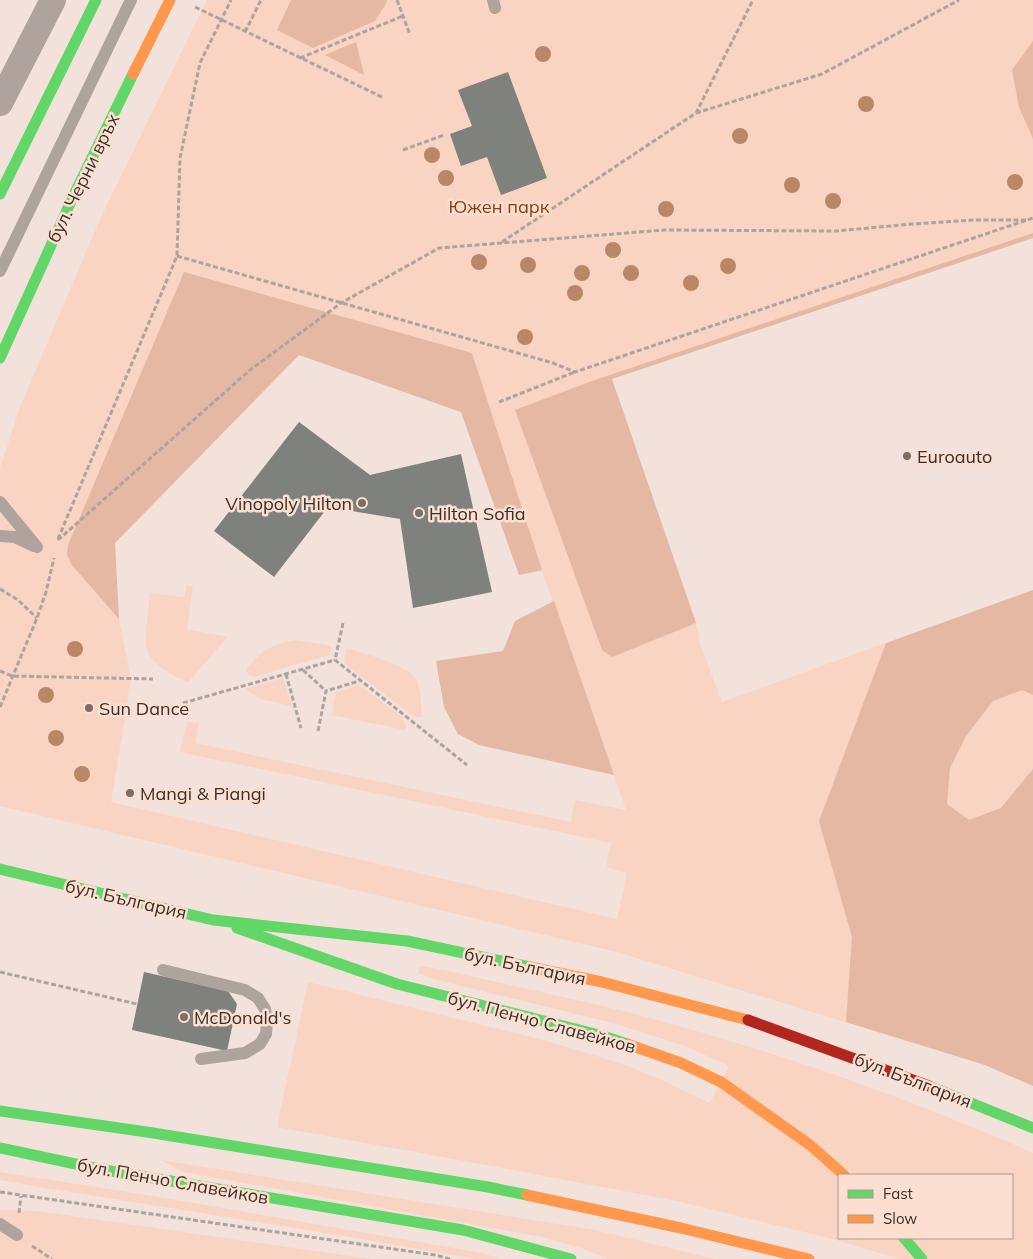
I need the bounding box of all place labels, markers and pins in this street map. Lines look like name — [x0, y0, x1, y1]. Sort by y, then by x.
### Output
place label: Euroauto — [917, 445, 992, 468]
marker: Euroauto — [901, 450, 913, 462]
place label: Vinopoly Hilton — [225, 492, 352, 515]
marker: Vinopoly Hilton — [356, 497, 368, 509]
place label: Hilton Sofia — [429, 502, 526, 525]
marker: Hilton Sofia — [413, 507, 425, 519]
place label: Sun Dance — [99, 697, 189, 720]
marker: Sun Dance — [83, 702, 95, 714]
place label: Mangi & Piangi — [140, 782, 266, 805]
marker: Mangi & Piangi — [124, 787, 136, 799]
place label: McDonald's — [194, 1006, 291, 1029]
marker: McDonald's — [178, 1011, 190, 1023]

